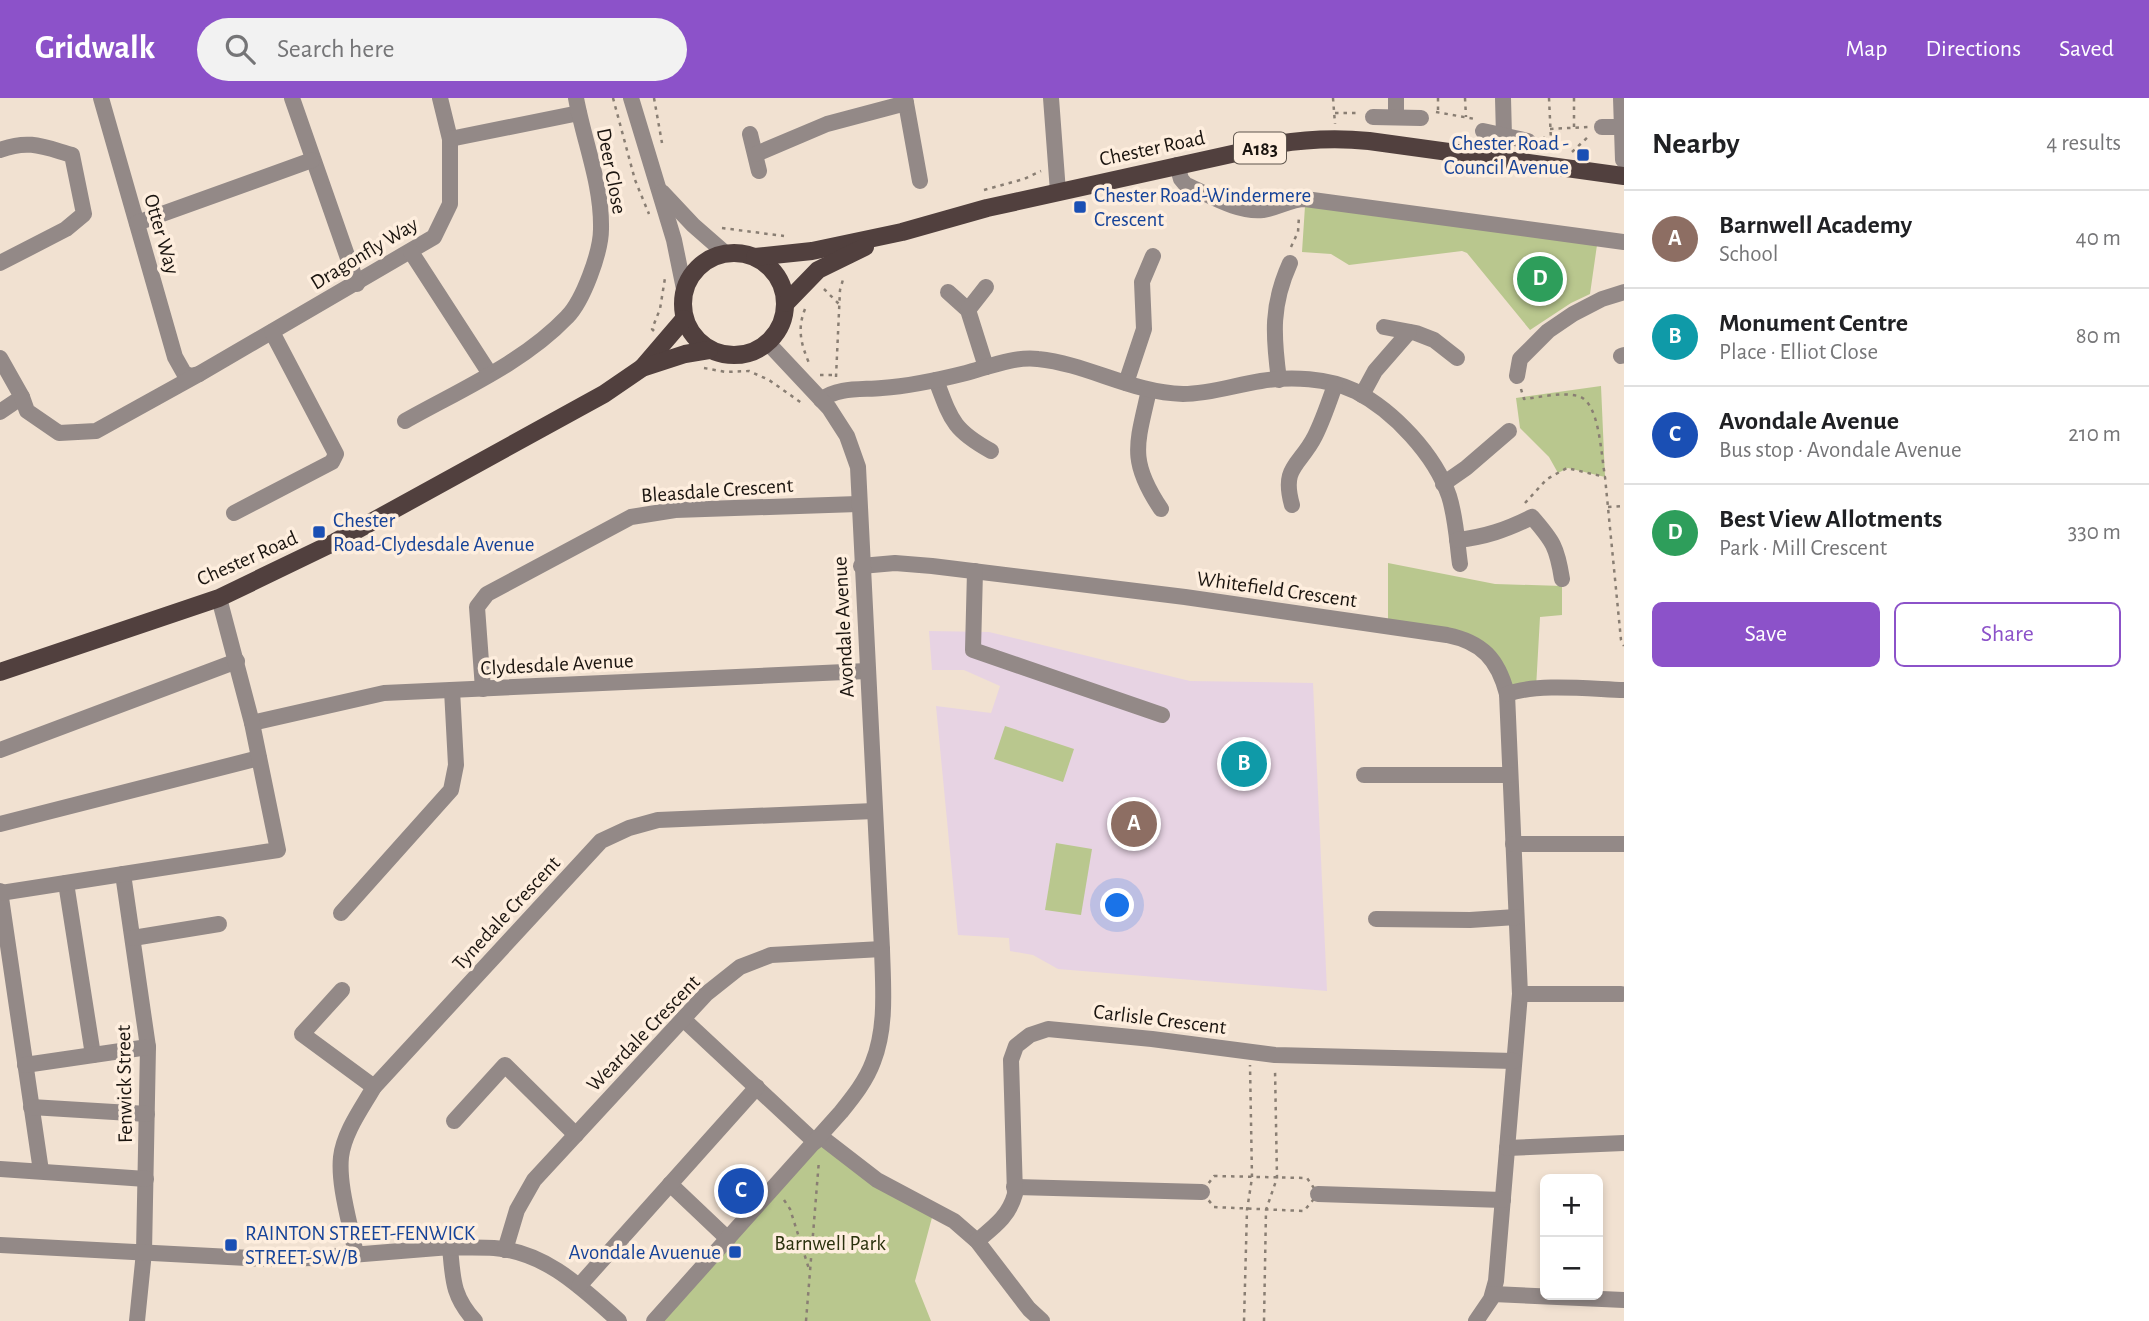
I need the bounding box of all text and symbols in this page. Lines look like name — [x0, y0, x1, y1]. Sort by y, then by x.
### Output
search box — [197, 18, 687, 81]
icon: search — [221, 30, 259, 68]
text: Gridwalk — [35, 32, 155, 65]
text: Search here — [277, 36, 395, 62]
text: Map — [1845, 37, 1887, 61]
text: Directions — [1925, 37, 2021, 61]
text: Saved — [2059, 37, 2114, 61]
street label: Deer Close — [593, 126, 630, 216]
street label: Chester Road — [1097, 127, 1207, 170]
text: Nearby — [1652, 129, 1740, 159]
road number: A183 — [1234, 132, 1286, 164]
text: 4 results — [2046, 132, 2121, 155]
place label: Chester Road - Council Avenue — [1444, 133, 1569, 178]
marker: Chester Road - Council Avenue — [1575, 147, 1591, 163]
place label: Chester Road-Windermere Crescent — [1094, 185, 1311, 230]
street label: Otter Way — [140, 192, 183, 277]
marker: Chester Road-Windermere Crescent — [1072, 199, 1088, 215]
text: Barnwell Academy — [1719, 212, 1912, 238]
street label: Dragonfly Way — [307, 213, 422, 294]
text: A — [1668, 227, 1682, 250]
text: 40 m — [2076, 227, 2121, 250]
text: School — [1719, 243, 1778, 266]
pin: D — [1517, 253, 1563, 305]
text: Monument Centre — [1719, 310, 1908, 336]
text: B — [1668, 325, 1682, 348]
text: 80 m — [2076, 325, 2121, 348]
text: Place · Elliot Close — [1719, 341, 1878, 364]
text: Avondale Avenue — [1719, 408, 1899, 434]
text: C — [1669, 423, 1681, 446]
text: 210 m — [2068, 423, 2121, 446]
text: Bus stop · Avondale Avenue — [1719, 439, 1962, 462]
street label: Bleasdale Crescent — [640, 475, 794, 506]
text: Best View Allotments — [1719, 506, 1942, 532]
place label: Chester Road-Clydesdale Avenue — [333, 510, 534, 555]
text: D — [1667, 521, 1683, 544]
text: 330 m — [2068, 521, 2121, 544]
marker: Chester Road-Clydesdale Avenue — [311, 524, 327, 540]
street label: Chester Road — [194, 527, 301, 590]
text: Park · Mill Crescent — [1719, 537, 1887, 560]
street label: Avondale Avenue — [829, 556, 858, 698]
street label: Whitefield Crescent — [1195, 568, 1359, 611]
button: Save — [1652, 602, 1880, 667]
button: Share — [1894, 602, 2121, 667]
street label: Clydesdale Avenue — [480, 650, 634, 679]
pin: B — [1221, 738, 1267, 790]
pin: A — [1111, 798, 1157, 850]
street label: Tynedale Crescent — [448, 852, 564, 974]
your location — [1100, 888, 1134, 922]
street label: Weardale Crescent — [583, 971, 704, 1096]
street label: Carlisle Crescent — [1092, 1001, 1228, 1038]
street label: Fenwick Street — [113, 1024, 136, 1143]
pin: C — [718, 1165, 764, 1217]
map controls — [1540, 1174, 1603, 1300]
button: + — [1540, 1174, 1603, 1237]
place label: RAINTON STREET-FENWICK STREET-SW/B — [245, 1223, 476, 1268]
park label: Barnwell Park — [774, 1233, 886, 1254]
marker: RAINTON STREET-FENWICK STREET-SW/B — [223, 1237, 239, 1253]
button: − — [1540, 1237, 1603, 1300]
place label: Avondale Avuenue — [569, 1242, 721, 1263]
marker: Avondale Avuenue — [727, 1244, 743, 1260]

